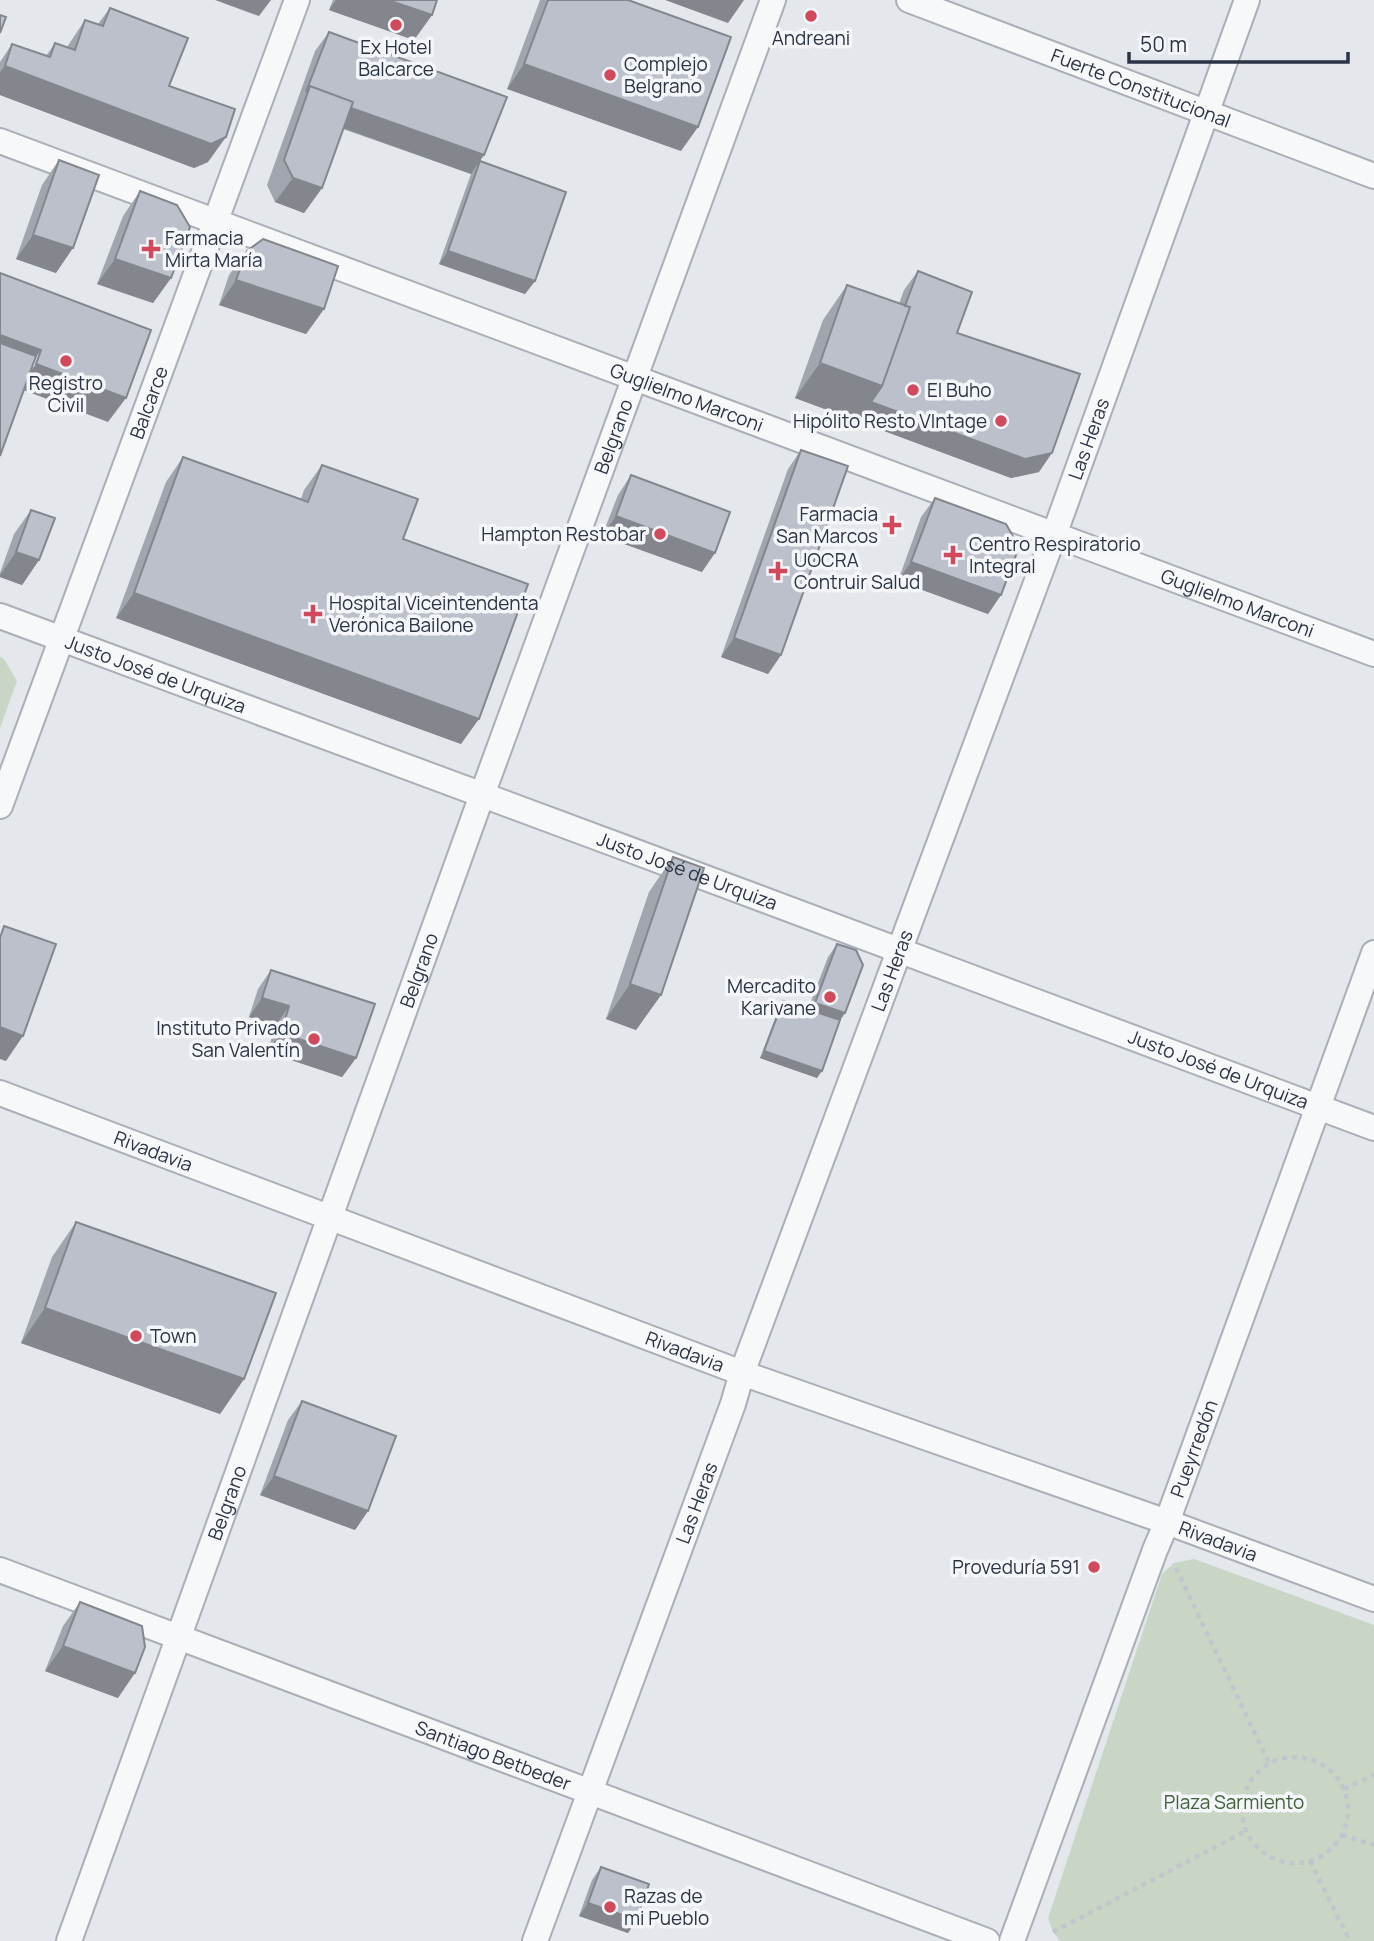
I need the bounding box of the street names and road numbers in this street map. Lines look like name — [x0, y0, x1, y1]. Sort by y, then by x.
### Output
street label: Fuerte Constitucional — [1047, 42, 1235, 134]
street label: Guglielmo Marconi — [606, 357, 767, 438]
street label: Balcarce — [123, 363, 174, 443]
street label: Las Heras — [1062, 394, 1115, 483]
street label: Belgrano — [588, 395, 639, 478]
street label: Guglielmo Marconi — [1157, 563, 1318, 644]
street label: Justo José de Urquiza — [62, 629, 249, 719]
street label: Justo José de Urquiza — [593, 826, 781, 916]
street label: Las Heras — [865, 926, 919, 1015]
street label: Belgrano — [393, 929, 444, 1011]
street label: Justo José de Urquiza — [1125, 1023, 1312, 1115]
street label: Rivadavia — [110, 1124, 196, 1178]
street label: Rivadavia — [642, 1325, 728, 1378]
street label: Pueyrredón — [1164, 1396, 1223, 1501]
street label: Las Heras — [670, 1458, 724, 1547]
street label: Belgrano — [202, 1462, 252, 1544]
street label: Rivadavia — [1175, 1515, 1261, 1568]
street label: Santiago Betbeder — [412, 1714, 575, 1797]

